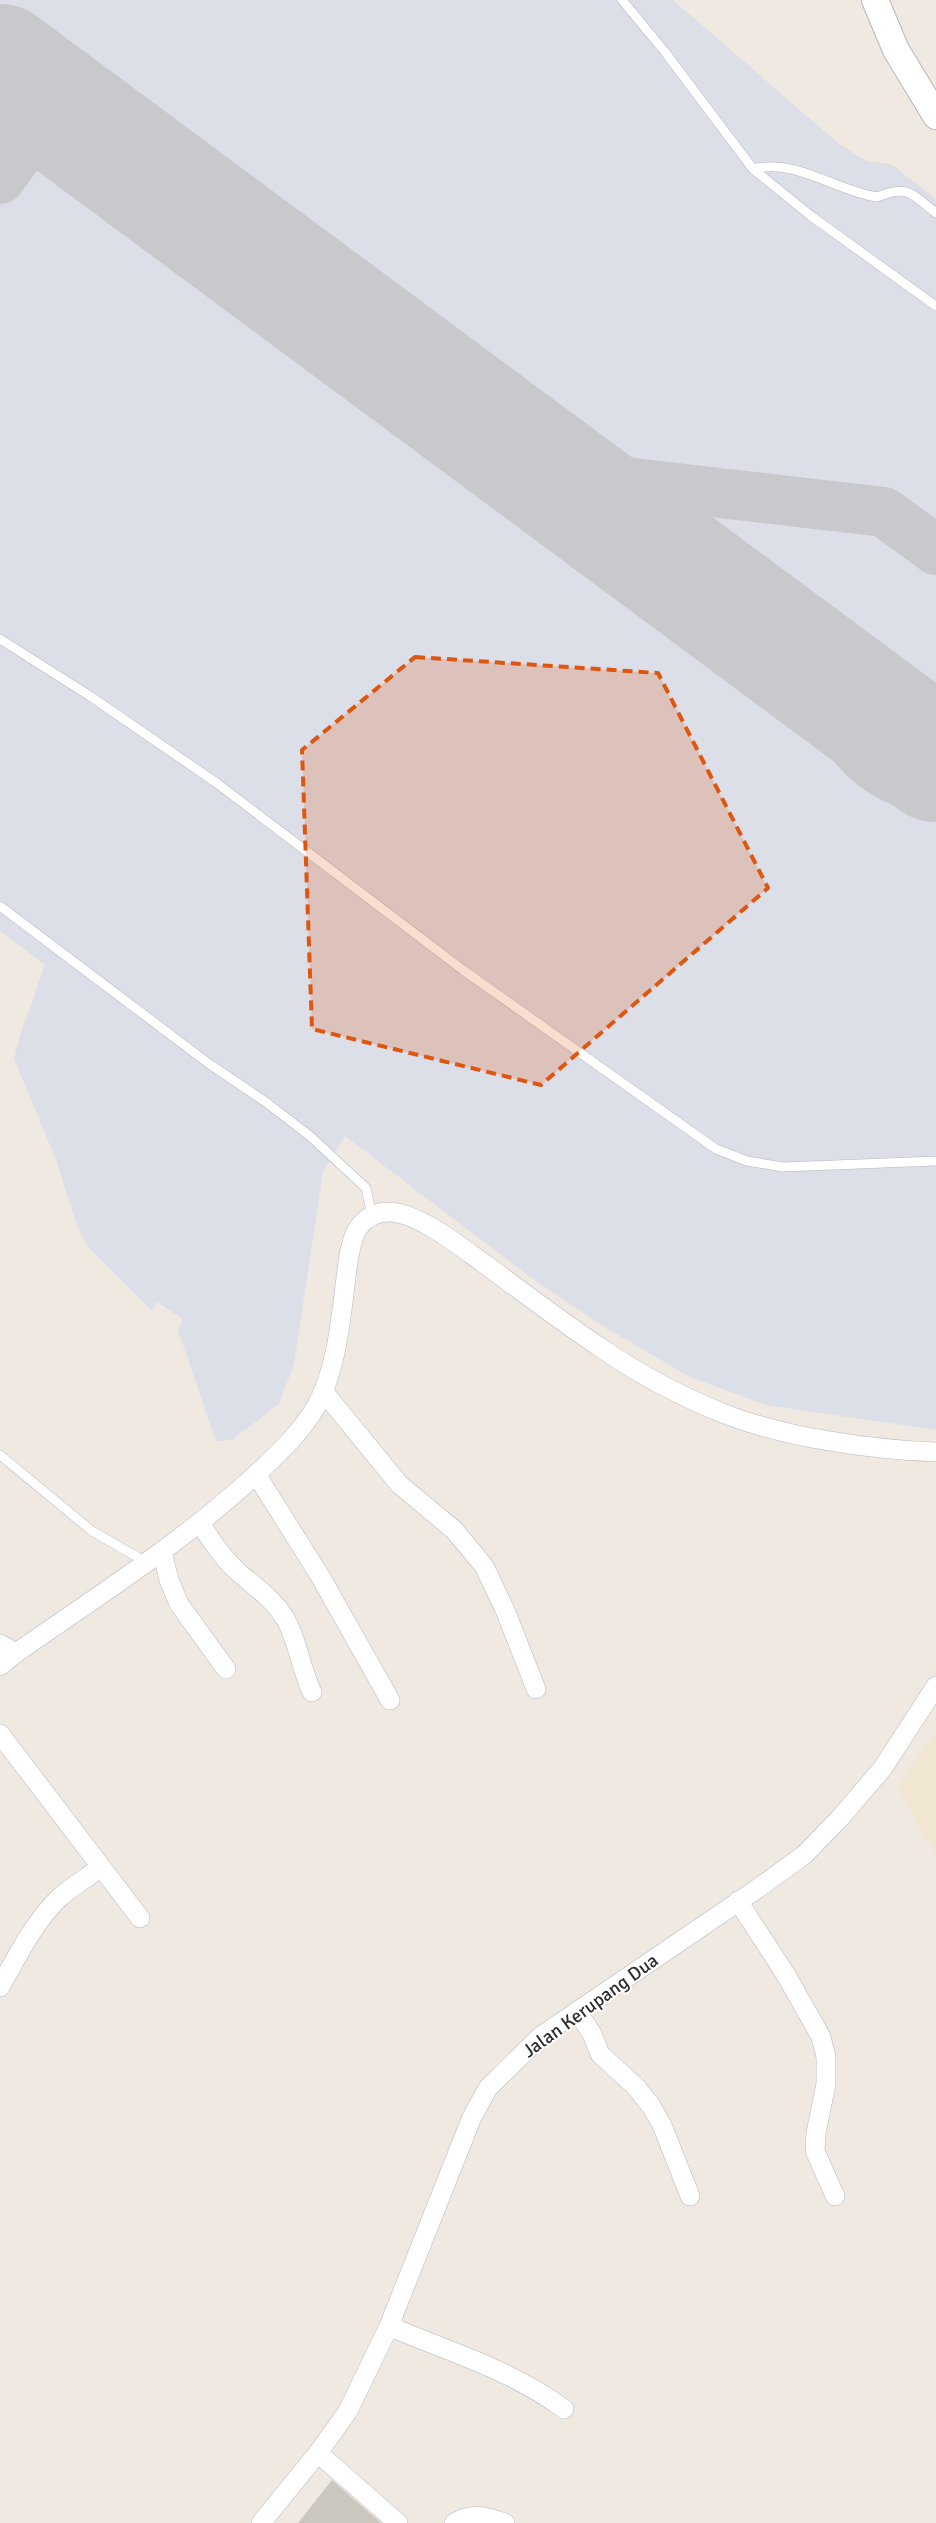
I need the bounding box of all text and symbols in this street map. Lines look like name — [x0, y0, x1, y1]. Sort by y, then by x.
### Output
street label: Jalan Kerupang Dua — [518, 1948, 663, 2063]

